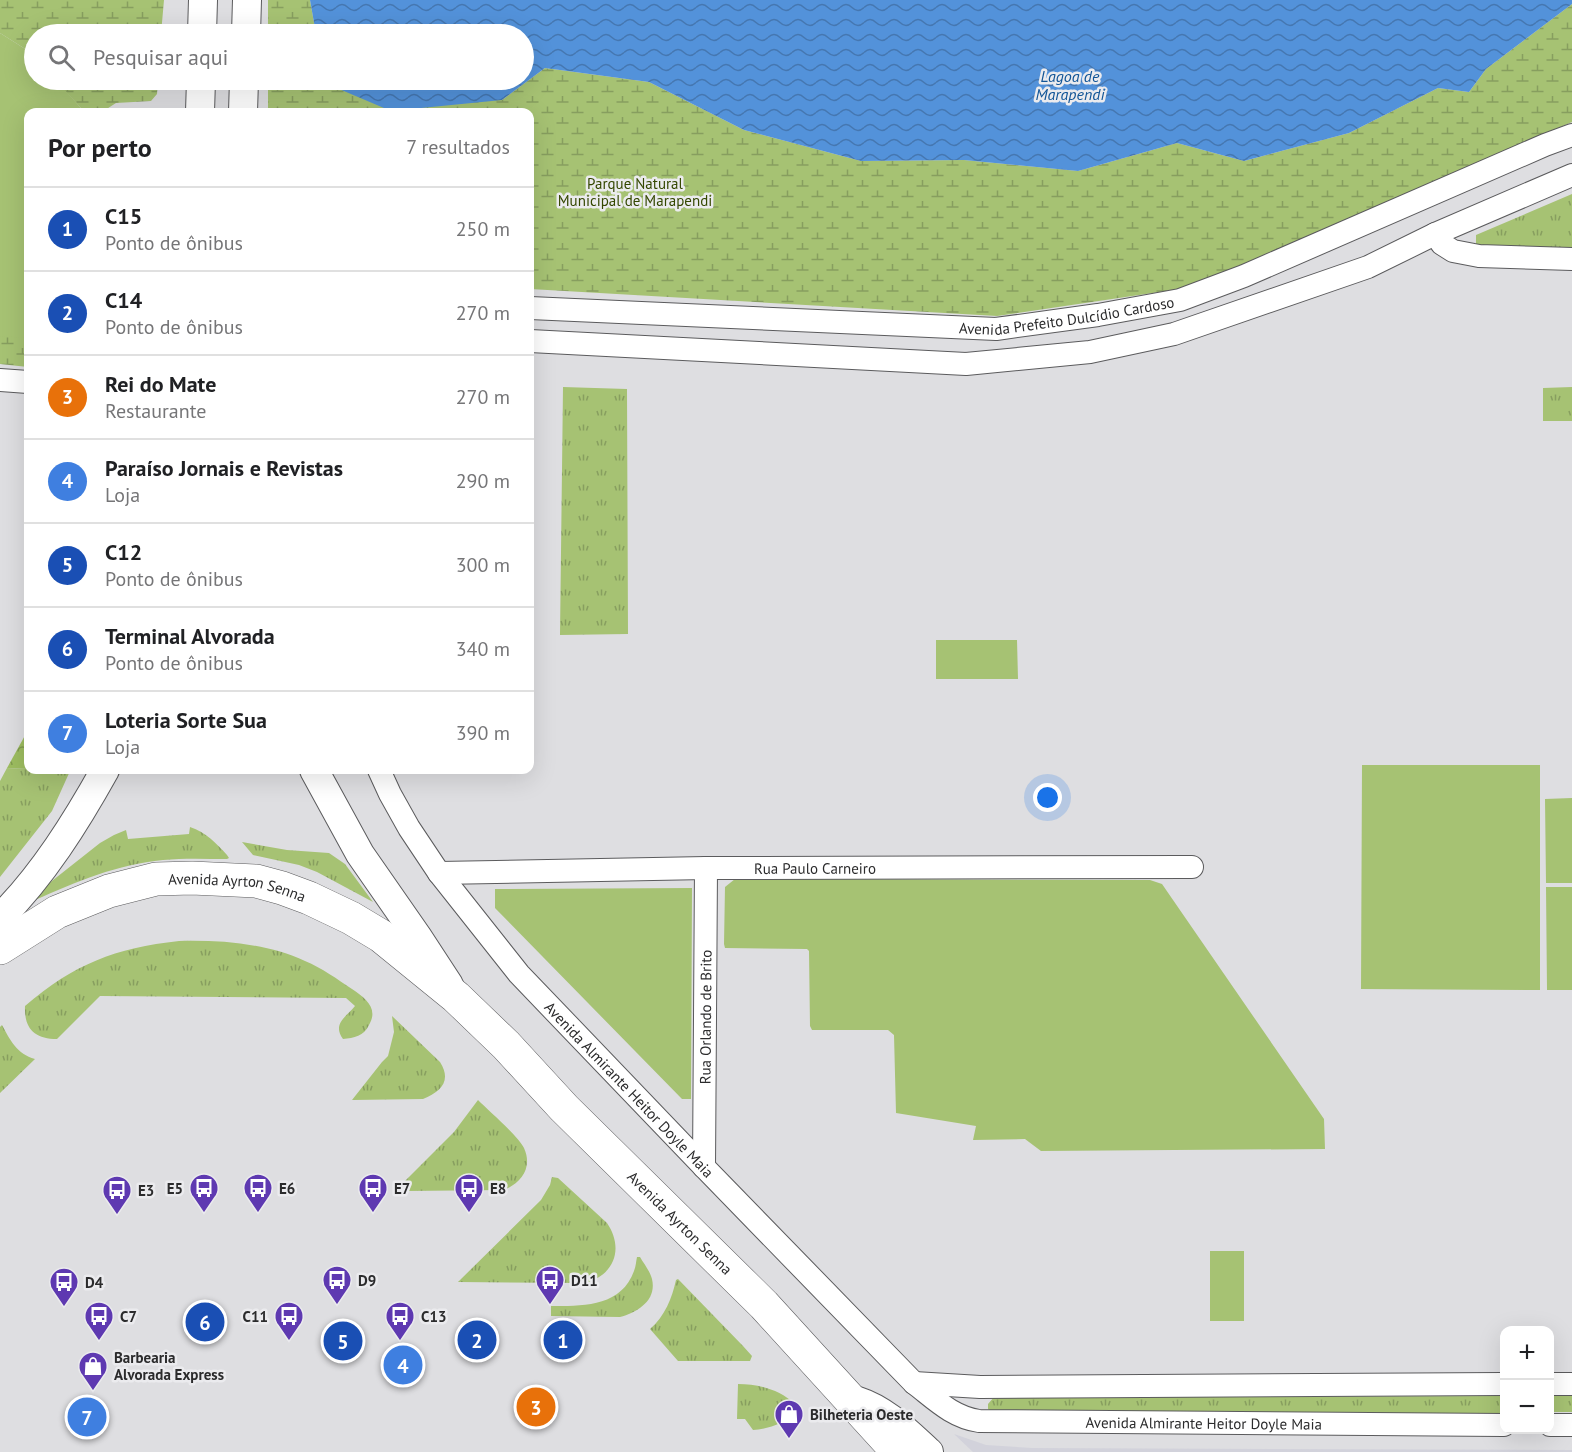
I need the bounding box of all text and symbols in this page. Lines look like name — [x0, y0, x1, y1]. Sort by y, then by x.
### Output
search box — [24, 24, 534, 90]
icon: search — [45, 41, 78, 74]
text: Pesquisar aqui — [93, 43, 229, 71]
water label: Lagoa de Marapendi — [1035, 66, 1105, 104]
text: Por perto — [48, 131, 152, 164]
text: 7 resultados — [406, 134, 510, 160]
park label: Parque Natural Municipal de Marapendi — [558, 174, 712, 210]
text: C15 — [105, 202, 142, 230]
text: 1 — [62, 216, 73, 242]
text: 250 m — [456, 216, 510, 242]
text: Ponto de ônibus — [105, 230, 243, 256]
text: C14 — [105, 286, 142, 314]
street label: Avenida Prefeito Dulcídio Cardoso — [958, 292, 1176, 339]
text: 2 — [62, 300, 73, 326]
text: 270 m — [456, 300, 510, 326]
text: Ponto de ônibus — [105, 314, 243, 340]
text: Rei do Mate — [105, 370, 216, 398]
text: 3 — [62, 384, 73, 410]
text: 270 m — [456, 384, 510, 410]
text: Restaurante — [105, 398, 206, 424]
text: Paraíso Jornais e Revistas — [105, 454, 343, 482]
text: 4 — [62, 468, 73, 494]
text: 290 m — [456, 468, 510, 494]
text: Loja — [105, 482, 140, 508]
text: C12 — [105, 538, 142, 566]
text: 5 — [62, 552, 73, 578]
text: 300 m — [456, 552, 510, 578]
text: Ponto de ônibus — [105, 566, 243, 592]
text: Terminal Alvorada — [105, 622, 275, 650]
text: 6 — [62, 636, 73, 662]
text: 340 m — [456, 636, 510, 662]
text: Ponto de ônibus — [105, 650, 243, 676]
text: Loteria Sorte Sua — [105, 706, 267, 734]
text: 7 — [62, 720, 73, 746]
text: 390 m — [456, 720, 510, 746]
text: Loja — [105, 734, 140, 760]
your location — [1033, 783, 1062, 812]
street label: Rua Paulo Carneiro — [754, 858, 876, 877]
street label: Avenida Ayrton Senna — [168, 868, 309, 906]
street label: Rua Orlando de Brito — [695, 950, 715, 1084]
street label: Avenida Almirante Heitor Doyle Maia — [541, 997, 718, 1181]
street label: Avenida Ayrton Senna — [624, 1167, 737, 1278]
bus stop icon: E5 — [188, 1172, 220, 1214]
bus stop icon: E6 — [242, 1172, 274, 1214]
bus stop icon: E7 — [357, 1172, 389, 1214]
bus stop icon: E8 — [453, 1172, 485, 1214]
bus stop icon: E3 — [101, 1174, 133, 1216]
place label: E5 — [167, 1179, 183, 1198]
place label: E6 — [279, 1179, 295, 1198]
place label: E7 — [394, 1179, 410, 1198]
place label: E8 — [490, 1179, 506, 1198]
place label: E3 — [138, 1181, 154, 1200]
bus stop icon: D9 — [321, 1264, 353, 1306]
bus stop icon: D11 — [534, 1264, 566, 1306]
bus stop icon: D4 — [48, 1266, 80, 1308]
place label: D9 — [358, 1271, 376, 1290]
place label: D11 — [571, 1271, 598, 1290]
place label: D4 — [85, 1273, 104, 1292]
bus stop icon: C7 — [83, 1300, 115, 1342]
pin: 6 — [186, 1300, 224, 1344]
bus stop icon: C11 — [273, 1300, 305, 1342]
bus stop icon: C13 — [384, 1300, 416, 1342]
place label: C7 — [120, 1307, 137, 1326]
place label: C11 — [243, 1307, 268, 1326]
place label: C13 — [421, 1307, 446, 1326]
pin: 5 — [324, 1318, 362, 1364]
pin: 2 — [458, 1318, 496, 1362]
pin: 1 — [544, 1318, 582, 1362]
map controls — [1500, 1326, 1554, 1434]
button: + — [1500, 1326, 1554, 1380]
pin: 4 — [384, 1342, 422, 1388]
place label: Barbearia Alvorada Express — [114, 1348, 224, 1384]
shop icon: Barbearia Alvorada Express — [77, 1350, 109, 1392]
button: − — [1500, 1380, 1554, 1434]
pin: 3 — [516, 1384, 556, 1430]
pin: 7 — [68, 1394, 106, 1440]
shop icon: Bilheteria Oeste — [773, 1398, 805, 1440]
place label: Bilheteria Oeste — [810, 1405, 913, 1424]
street label: Avenida Almirante Heitor Doyle Maia — [1086, 1412, 1322, 1433]

